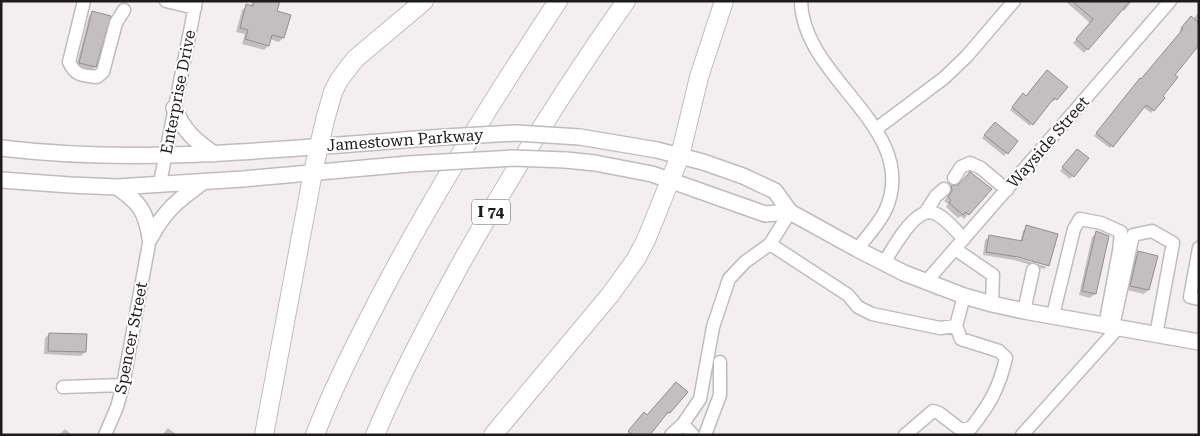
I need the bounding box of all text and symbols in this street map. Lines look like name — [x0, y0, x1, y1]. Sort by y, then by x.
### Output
street label: Enterprise Drive — [157, 28, 199, 156]
street label: Wayside Street — [1003, 92, 1093, 192]
street label: Jamestown Parkway — [326, 125, 485, 155]
road number: I 74 — [472, 200, 510, 224]
street label: Spencer Street — [111, 280, 151, 396]

